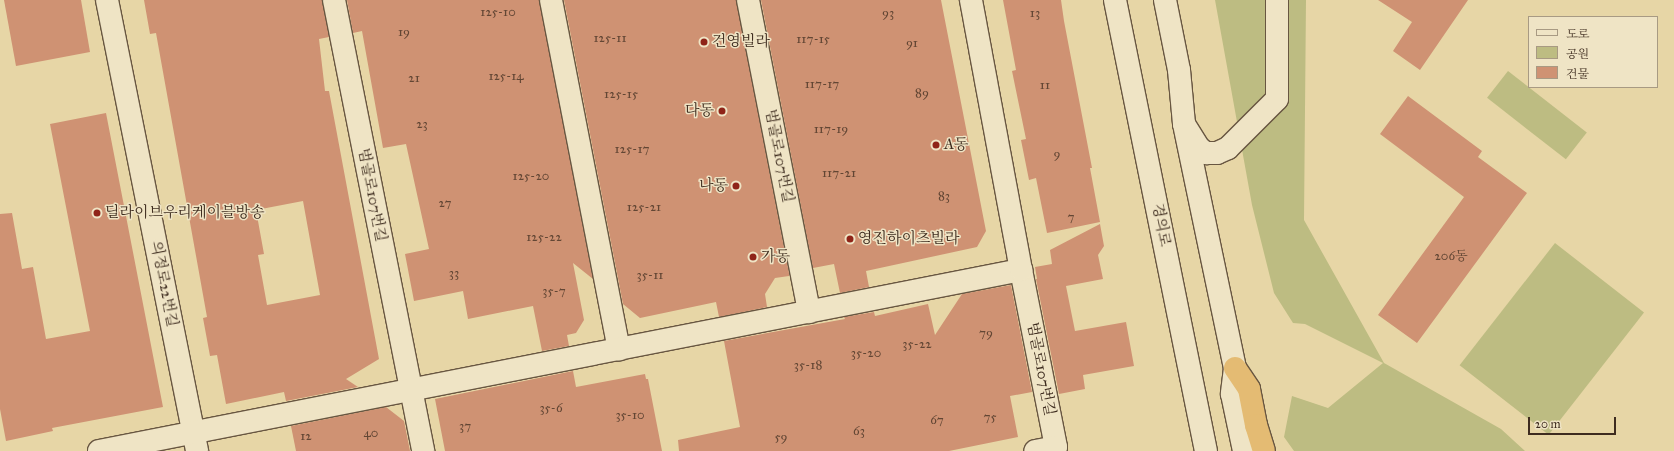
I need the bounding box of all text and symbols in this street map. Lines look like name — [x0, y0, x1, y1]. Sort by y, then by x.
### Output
house number: 125-10 — [480, 4, 516, 20]
house number: 93 — [882, 5, 894, 21]
house number: 13 — [1030, 5, 1040, 21]
legend — [1528, 16, 1658, 88]
house number: 19 — [398, 24, 410, 40]
text: 도로 — [1566, 27, 1589, 41]
house number: 125-11 — [593, 30, 627, 46]
house number: 117-15 — [796, 31, 830, 47]
place label: 건영빌라 — [712, 33, 770, 51]
house number: 91 — [906, 35, 918, 51]
marker: 건영빌라 — [699, 37, 709, 47]
text: 공원 — [1566, 47, 1589, 61]
text: 건물 — [1566, 67, 1589, 81]
house number: 125-14 — [488, 68, 524, 84]
house number: 21 — [408, 70, 420, 86]
house number: 117-17 — [805, 76, 839, 92]
house number: 11 — [1040, 77, 1050, 93]
house number: 89 — [915, 85, 929, 101]
house number: 125-15 — [604, 86, 638, 102]
place label: 다동 — [685, 102, 714, 120]
marker: 다동 — [717, 106, 727, 116]
street label: 범골로107번길 — [761, 108, 797, 204]
house number: 23 — [416, 116, 428, 132]
house number: 117-19 — [814, 121, 848, 137]
place label: A동 — [944, 136, 969, 154]
marker: A동 — [931, 140, 941, 150]
house number: 125-17 — [615, 141, 649, 157]
house number: 9 — [1054, 146, 1060, 162]
street label: 범골로107번길 — [354, 147, 390, 243]
house number: 117-21 — [822, 165, 856, 181]
house number: 125-20 — [513, 168, 549, 184]
place label: 나동 — [699, 177, 728, 195]
marker: 나동 — [731, 181, 741, 191]
house number: 83 — [938, 188, 950, 204]
house number: 27 — [438, 195, 452, 211]
house number: 125-21 — [627, 199, 661, 215]
street label: 경의로 — [1148, 202, 1174, 248]
place label: 딜라이브우리케이블방송 — [105, 204, 264, 222]
marker: 딜라이브우리케이블방송 — [92, 208, 102, 218]
house number: 7 — [1068, 209, 1074, 225]
house number: 125-22 — [526, 229, 562, 245]
place label: 영진하이츠빌라 — [858, 230, 959, 248]
marker: 영진하이츠빌라 — [845, 234, 855, 244]
street label: 의정로22번길 — [147, 239, 181, 329]
place label: 가동 — [761, 248, 790, 266]
house number: 206동 — [1434, 248, 1468, 264]
marker: 가동 — [748, 252, 758, 262]
house number: 33 — [449, 265, 459, 281]
house number: 35-11 — [637, 267, 663, 283]
house number: 35-7 — [542, 283, 566, 299]
street label: 범골로107번길 — [1023, 321, 1059, 417]
house number: 79 — [979, 325, 993, 341]
house number: 35-22 — [902, 336, 932, 352]
house number: 35-20 — [851, 345, 881, 361]
house number: 35-18 — [794, 357, 822, 373]
house number: 35-6 — [539, 400, 563, 416]
house number: 35-10 — [615, 407, 645, 423]
house number: 75 — [984, 409, 996, 425]
scale bar — [1530, 409, 1618, 435]
house number: 67 — [930, 412, 944, 428]
text: 20 m — [1535, 417, 1561, 431]
house number: 37 — [459, 418, 471, 434]
house number: 63 — [853, 423, 865, 439]
house number: 40 — [364, 425, 378, 441]
house number: 12 — [300, 428, 312, 444]
house number: 59 — [774, 429, 788, 445]

